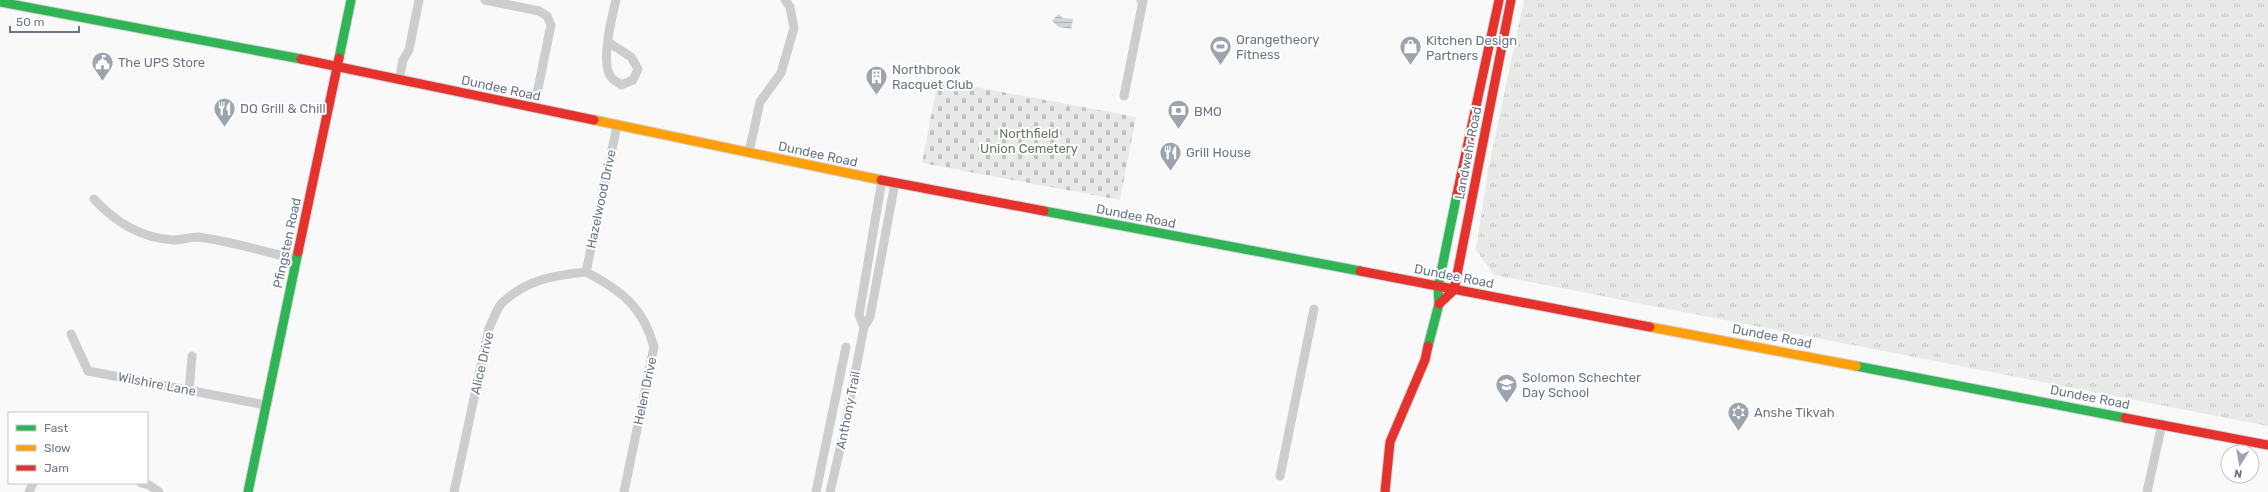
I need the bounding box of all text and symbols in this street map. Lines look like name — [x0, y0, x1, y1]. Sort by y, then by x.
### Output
scale bar — [10, 8, 79, 34]
text: 50 m — [16, 15, 44, 29]
place label: Orangetheory Fitness — [1236, 32, 1320, 62]
sports icon: Orangetheory Fitness — [1208, 33, 1234, 66]
place label: Kitchen Design Partners — [1426, 33, 1517, 63]
shop icon: Kitchen Design Partners — [1398, 34, 1424, 67]
public building icon: The UPS Store — [90, 49, 116, 82]
place label: The UPS Store — [118, 55, 205, 70]
place label: Northbrook Racquet Club — [892, 62, 974, 92]
building icon: Northbrook Racquet Club — [864, 63, 890, 96]
street label: Dundee Road — [460, 72, 542, 104]
restaurant icon: DQ Grill & Chill — [212, 95, 238, 128]
bank icon: BMO — [1165, 98, 1191, 131]
place label: DQ Grill & Chill — [240, 101, 326, 116]
place label: BMO — [1194, 104, 1222, 119]
street label: Landwehr Road — [1452, 105, 1484, 201]
park label: Northfield Union Cemetery — [980, 126, 1078, 156]
street label: Dundee Road — [777, 138, 859, 170]
restaurant icon: Grill House — [1157, 139, 1183, 172]
place label: Grill House — [1186, 145, 1251, 160]
street label: Hazelwood Drive — [583, 148, 619, 250]
street label: Pfingsten Road — [270, 196, 305, 290]
street label: Dundee Road — [1095, 201, 1177, 231]
street label: Dundee Road — [1413, 261, 1495, 291]
street label: Dundee Road — [1731, 321, 1813, 351]
street label: Alice Drive — [467, 330, 497, 396]
street label: Helen Drive — [630, 356, 660, 426]
street label: Wilshire Lane — [117, 369, 197, 399]
street label: Anthony Trail — [833, 370, 863, 450]
place label: Solomon Schechter Day School — [1522, 370, 1641, 400]
school or university icon: Solomon Schechter Day School — [1494, 371, 1520, 404]
street label: Dundee Road — [2049, 382, 2131, 412]
synagogue icon: Anshe Tikvah — [1725, 399, 1751, 432]
place label: Anshe Tikvah — [1754, 405, 1835, 420]
legend — [8, 412, 148, 484]
text: Fast — [44, 421, 68, 435]
text: Slow — [44, 441, 71, 455]
north arrow — [2220, 444, 2260, 484]
text: Jam — [44, 461, 69, 475]
text: N — [2233, 466, 2243, 480]

